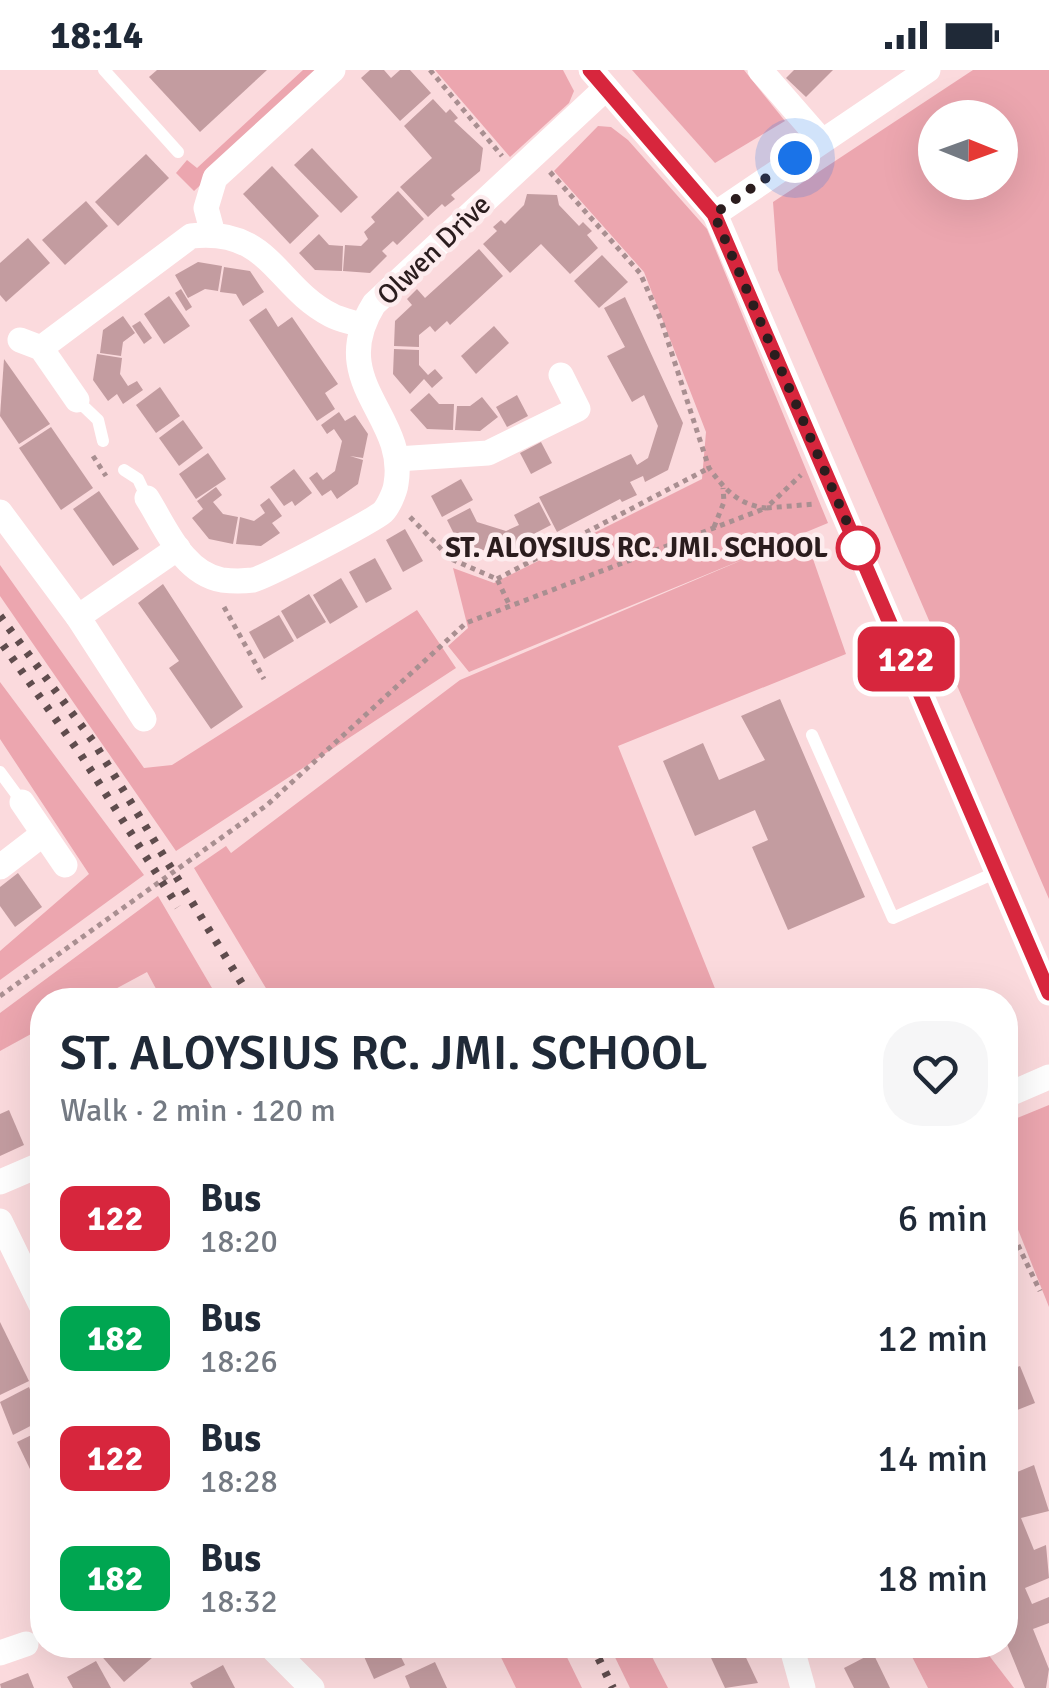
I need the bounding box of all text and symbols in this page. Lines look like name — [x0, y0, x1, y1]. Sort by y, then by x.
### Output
text: 18:14 — [50, 12, 143, 59]
north arrow — [918, 100, 1018, 200]
map controls — [918, 100, 1018, 200]
your location — [770, 133, 820, 183]
street label: Olwen Drive — [370, 188, 498, 312]
marker: ST. ALOYSIUS RC. JMI. SCHOOL — [837, 527, 879, 569]
place label: ST. ALOYSIUS RC. JMI. SCHOOL — [445, 531, 828, 565]
line badge: 122 — [848, 626, 964, 692]
text: 122 — [878, 638, 934, 681]
button: heart — [883, 1021, 988, 1126]
text: ST. ALOYSIUS RC. JMI. SCHOOL — [60, 1024, 708, 1083]
text: Walk · 2 min · 120 m — [60, 1091, 336, 1130]
text: Bus — [200, 1175, 261, 1222]
text: 6 min — [898, 1195, 988, 1242]
text: 122 — [87, 1197, 143, 1240]
text: 18:20 — [200, 1222, 278, 1261]
text: Bus — [200, 1295, 261, 1342]
text: 12 min — [877, 1315, 988, 1362]
text: 182 — [87, 1317, 143, 1360]
text: 18:26 — [200, 1342, 278, 1381]
text: Bus — [200, 1415, 261, 1462]
text: 14 min — [877, 1435, 988, 1482]
text: 122 — [87, 1437, 143, 1480]
text: 18:28 — [200, 1462, 278, 1501]
text: Bus — [200, 1535, 261, 1582]
text: 18 min — [877, 1555, 988, 1602]
text: 182 — [87, 1557, 143, 1600]
text: 18:32 — [200, 1582, 278, 1621]

